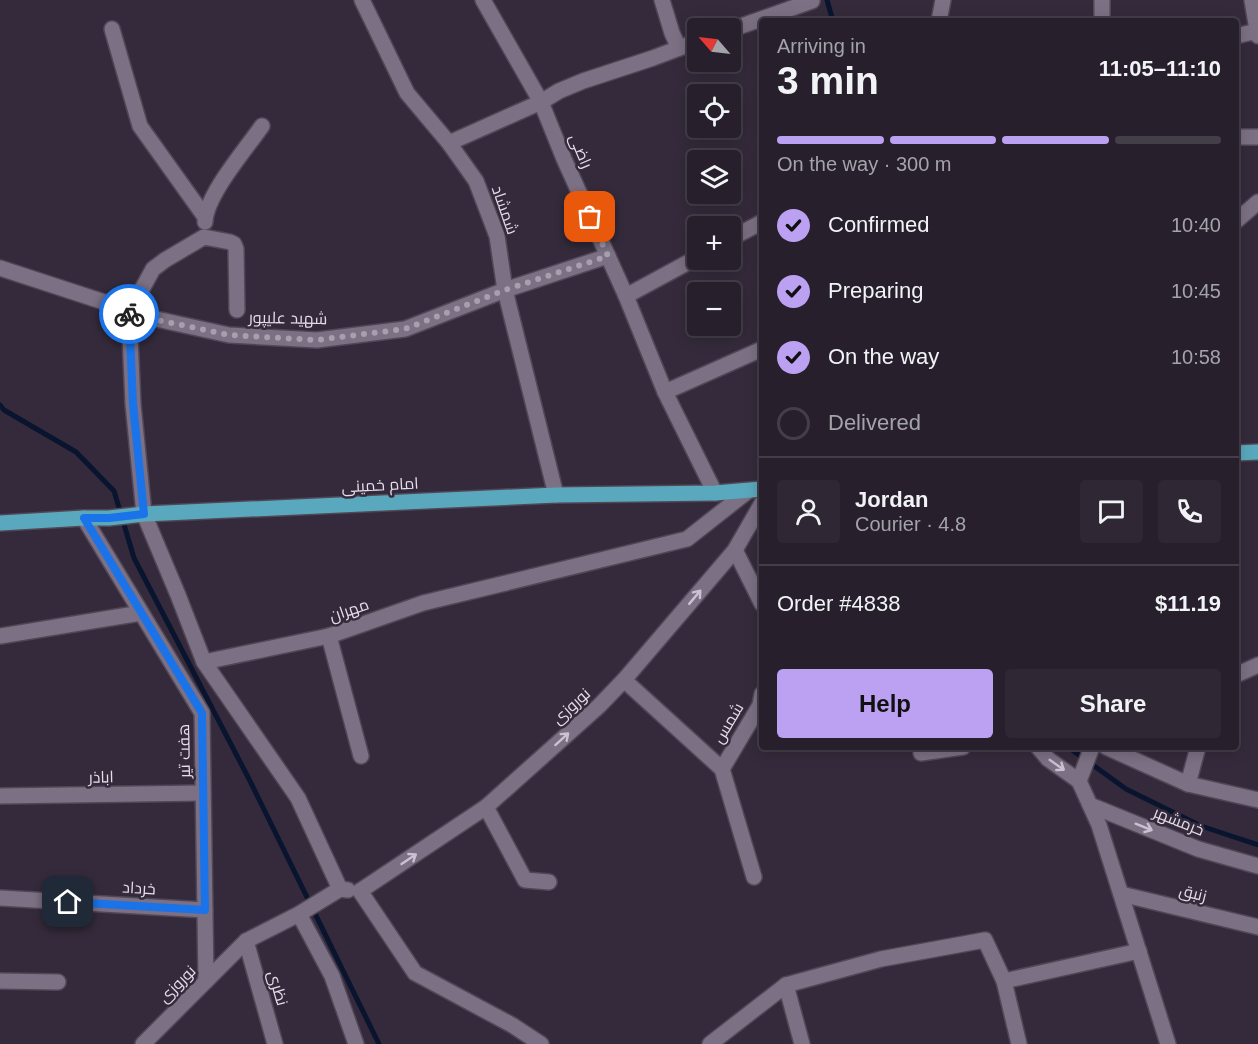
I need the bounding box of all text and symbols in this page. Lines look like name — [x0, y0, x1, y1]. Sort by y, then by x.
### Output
north arrow — [687, 18, 741, 72]
map controls — [687, 18, 741, 336]
text: Arriving in — [777, 35, 866, 57]
text: 11:05–11:10 — [1099, 56, 1221, 81]
text: 3 min — [777, 59, 879, 102]
button: locate — [687, 84, 741, 138]
street label: راضی — [564, 131, 596, 172]
button: layers — [687, 150, 741, 204]
text: On the way · 300 m — [777, 153, 952, 175]
street label: شمشاد — [489, 183, 521, 237]
pin — [564, 191, 615, 242]
icon: bag — [573, 200, 606, 233]
icon: check — [777, 209, 810, 242]
text: Confirmed — [828, 212, 929, 237]
text: 10:40 — [1171, 214, 1221, 236]
button: + — [687, 216, 741, 270]
icon: check — [777, 275, 810, 308]
text: Preparing — [828, 278, 923, 303]
text: 10:45 — [1171, 280, 1221, 302]
button: − — [687, 282, 741, 336]
courier — [99, 284, 159, 344]
icon: bike — [113, 298, 146, 331]
street label: شهید علیپور — [247, 309, 328, 329]
icon: check — [777, 341, 810, 374]
text: On the way — [828, 344, 939, 369]
text: 10:58 — [1171, 346, 1221, 368]
text: Delivered — [828, 410, 921, 435]
street label: امام خمینی — [341, 474, 419, 498]
button: person — [777, 480, 840, 543]
button: chat — [1080, 480, 1143, 543]
button: phone — [1158, 480, 1221, 543]
text: Jordan — [855, 487, 928, 512]
text: Courier · 4.8 — [855, 513, 966, 535]
one-way arrow — [688, 590, 702, 605]
text: Order #4838 — [777, 591, 901, 616]
text: $11.19 — [1155, 591, 1221, 616]
street label: مهران — [327, 595, 372, 627]
button: Help — [777, 669, 993, 738]
button: Share — [1005, 669, 1221, 738]
street label: نوروزی — [549, 685, 595, 729]
street label: شمس — [709, 700, 748, 747]
street label: هفت تیر — [175, 724, 194, 779]
one-way arrow — [554, 732, 569, 746]
one-way arrow — [1048, 759, 1065, 771]
street label: اباذر — [87, 768, 114, 787]
street label: خرمشهر — [1150, 803, 1207, 841]
one-way arrow — [1134, 822, 1153, 833]
one-way arrow — [400, 853, 416, 865]
pin — [42, 876, 93, 927]
street label: خرداد — [122, 879, 156, 898]
street label: زنبق — [1177, 881, 1208, 907]
icon: home — [51, 885, 84, 918]
street label: نوروزی — [155, 962, 200, 1007]
street label: نظری — [263, 969, 291, 1008]

